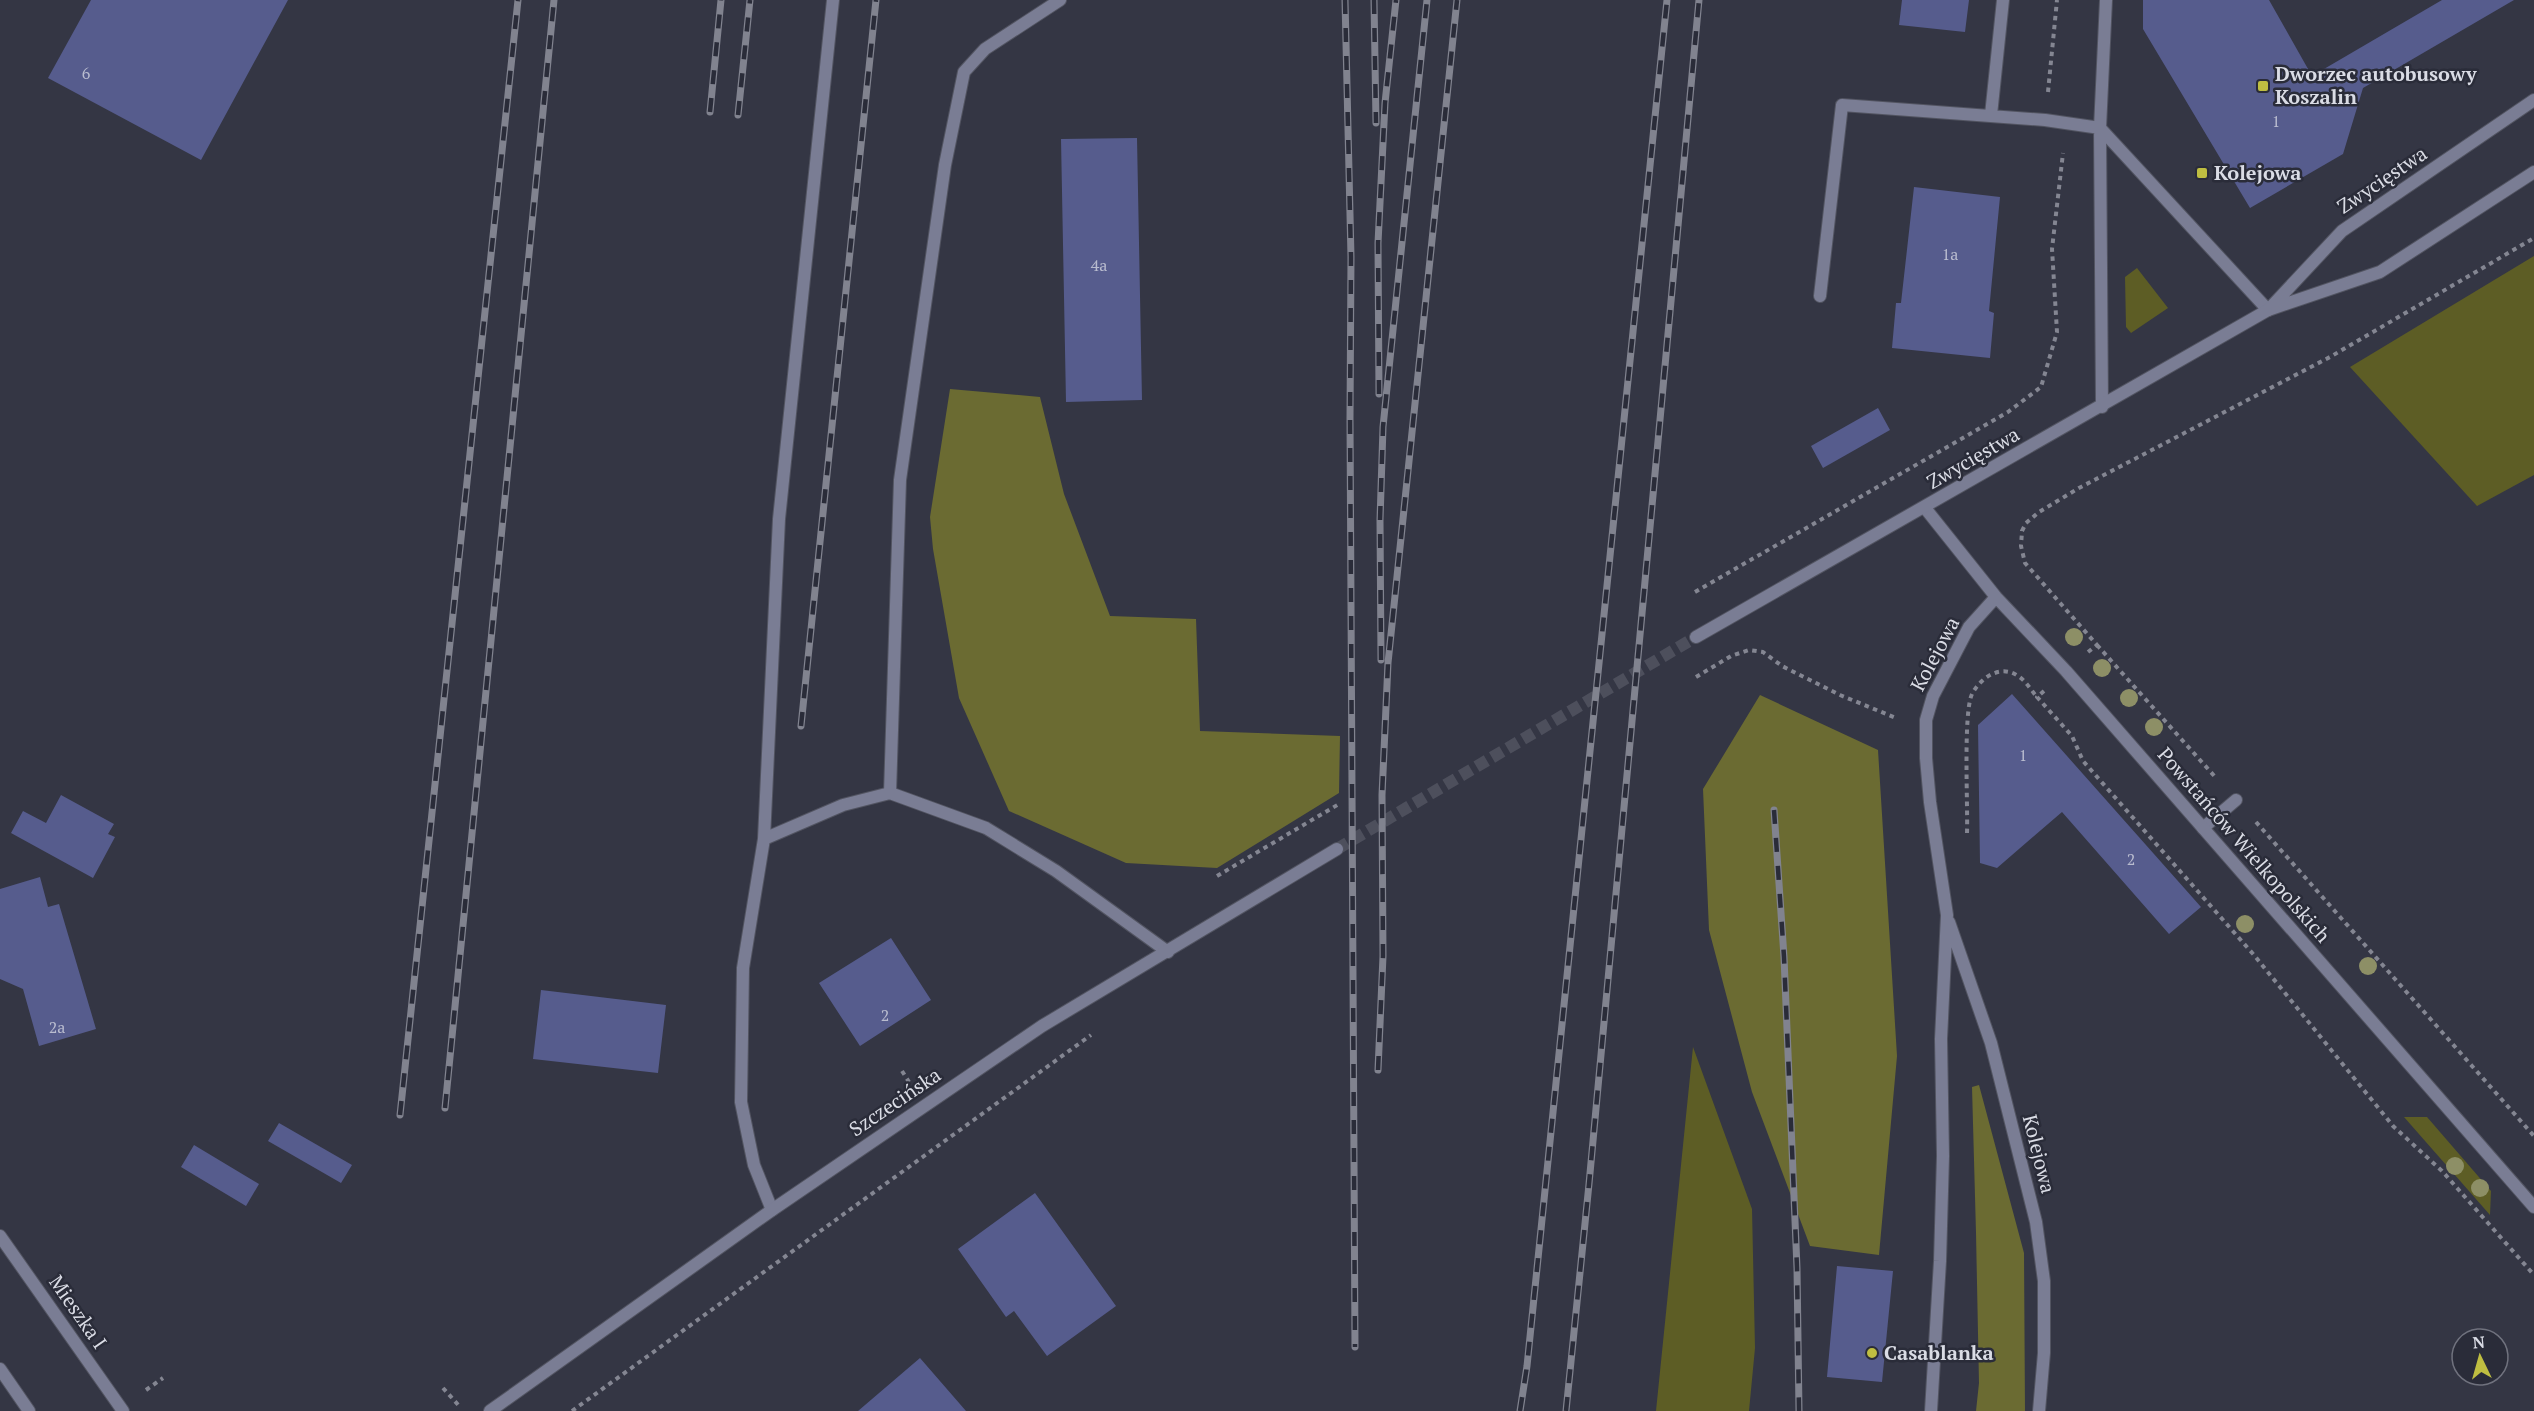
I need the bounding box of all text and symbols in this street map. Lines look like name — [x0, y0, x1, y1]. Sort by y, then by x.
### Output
place label: Dworzec autobusowy Koszalin — [2275, 60, 2477, 110]
house number: 6 — [82, 62, 91, 84]
marker: Dworzec autobusowy Koszalin — [2256, 79, 2270, 93]
house number: 1 — [2272, 110, 2280, 132]
street label: Zwycięstwa — [2332, 140, 2432, 220]
place label: Kolejowa — [2214, 159, 2301, 186]
marker: Kolejowa — [2195, 166, 2209, 180]
house number: 1a — [1942, 243, 1958, 265]
house number: 4a — [1091, 254, 1107, 276]
street label: Zwycięstwa — [1921, 420, 2024, 495]
street label: Kolejowa — [1904, 612, 1965, 696]
street label: Powstańców Wielkopolskich — [2152, 741, 2337, 948]
house number: 1 — [2019, 744, 2027, 766]
house number: 2 — [2127, 848, 2135, 870]
house number: 2 — [881, 1004, 889, 1026]
house number: 2a — [49, 1016, 65, 1038]
street label: Szczecińska — [844, 1061, 946, 1142]
street label: Kolejowa — [2017, 1112, 2062, 1196]
street label: Mieszka I — [43, 1269, 114, 1354]
north arrow — [2450, 1327, 2510, 1387]
text: N — [2472, 1331, 2486, 1354]
place label: Casablanka — [1884, 1339, 1994, 1366]
marker: Casablanka — [1865, 1346, 1879, 1360]

